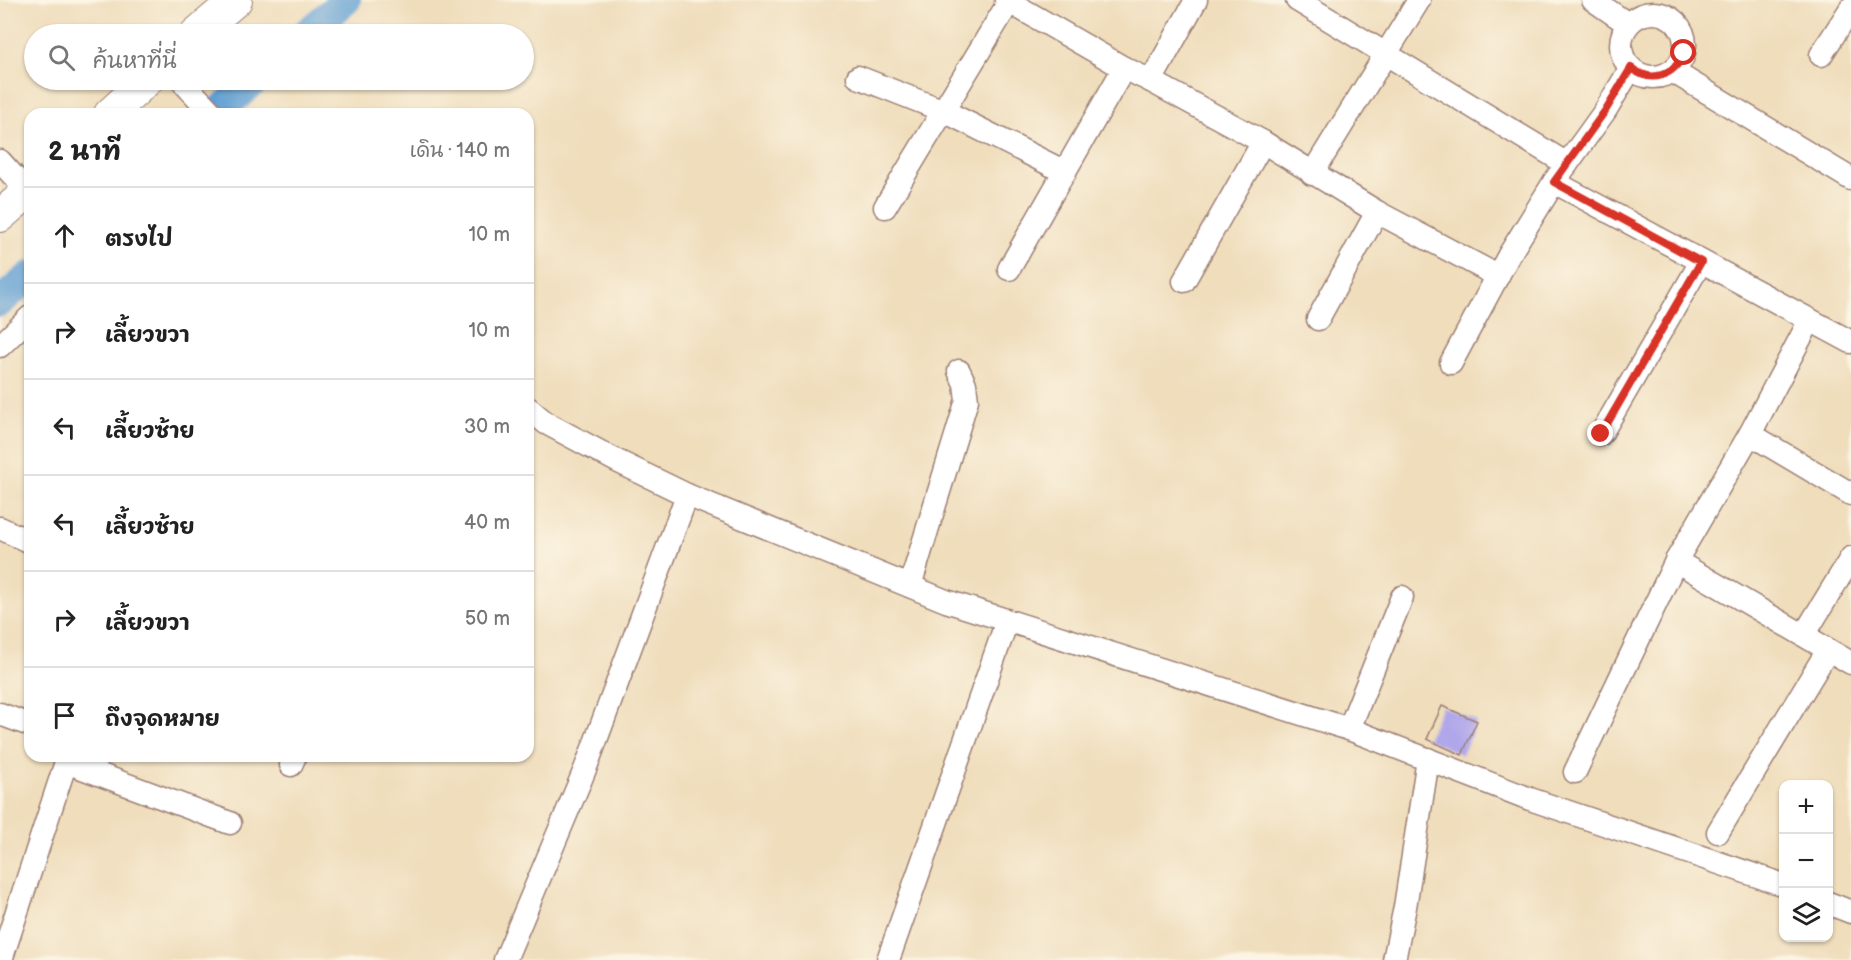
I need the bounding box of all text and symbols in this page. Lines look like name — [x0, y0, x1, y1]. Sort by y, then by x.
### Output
search box — [24, 24, 534, 90]
route start — [1670, 39, 1696, 65]
icon: search — [45, 41, 78, 74]
text: ค้นหาที่นี่ — [93, 48, 177, 75]
text: 2 นาที — [48, 137, 121, 168]
text: เดิน · 140 m — [410, 139, 510, 163]
icon: ahead — [48, 219, 81, 252]
text: 10 m — [469, 223, 510, 247]
text: ตรงไป — [105, 226, 173, 253]
icon: right — [48, 315, 81, 348]
text: 10 m — [469, 319, 510, 343]
text: เลี้ยวขวา — [105, 322, 189, 349]
icon: left — [48, 411, 81, 444]
text: 30 m — [464, 415, 510, 439]
text: เลี้ยวซ้าย — [105, 418, 195, 445]
route end — [1587, 420, 1613, 446]
icon: left — [48, 507, 81, 540]
text: 40 m — [464, 511, 510, 535]
text: เลี้ยวซ้าย — [105, 514, 195, 541]
icon: right — [48, 603, 81, 636]
text: 50 m — [465, 607, 510, 631]
text: เลี้ยวขวา — [105, 610, 189, 637]
icon: arrive — [48, 699, 81, 732]
text: ถึงจุดหมาย — [105, 706, 220, 733]
map controls — [1779, 780, 1833, 942]
button: + — [1779, 780, 1833, 834]
button: − — [1779, 834, 1833, 888]
button: layers — [1779, 888, 1833, 942]

